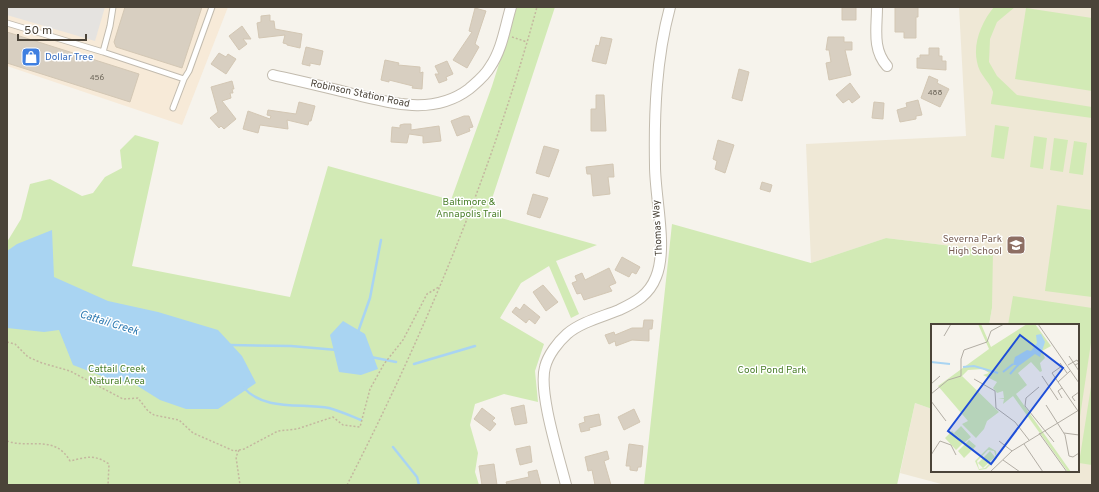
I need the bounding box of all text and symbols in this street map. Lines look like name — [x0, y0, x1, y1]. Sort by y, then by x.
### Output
scale bar — [18, 16, 86, 42]
text: 50 m — [24, 23, 52, 39]
shop icon: Dollar Tree — [20, 46, 42, 68]
place label: Dollar Tree — [45, 51, 93, 64]
house number: 456 — [90, 73, 105, 83]
street label: Robinson Station Road — [309, 77, 411, 111]
house number: 488 — [928, 88, 942, 98]
park label: Baltimore & Annapolis Trail — [436, 196, 502, 221]
street label: Thomas Way — [650, 199, 666, 257]
place label: Severna Park High School — [943, 233, 1002, 258]
school or university icon: Severna Park High School — [1005, 234, 1027, 256]
water label: Cattail Creek — [78, 307, 141, 339]
inset map — [931, 324, 1079, 472]
park label: Cattail Creek Natural Area — [88, 363, 146, 388]
park label: Cool Pond Park — [737, 364, 807, 377]

